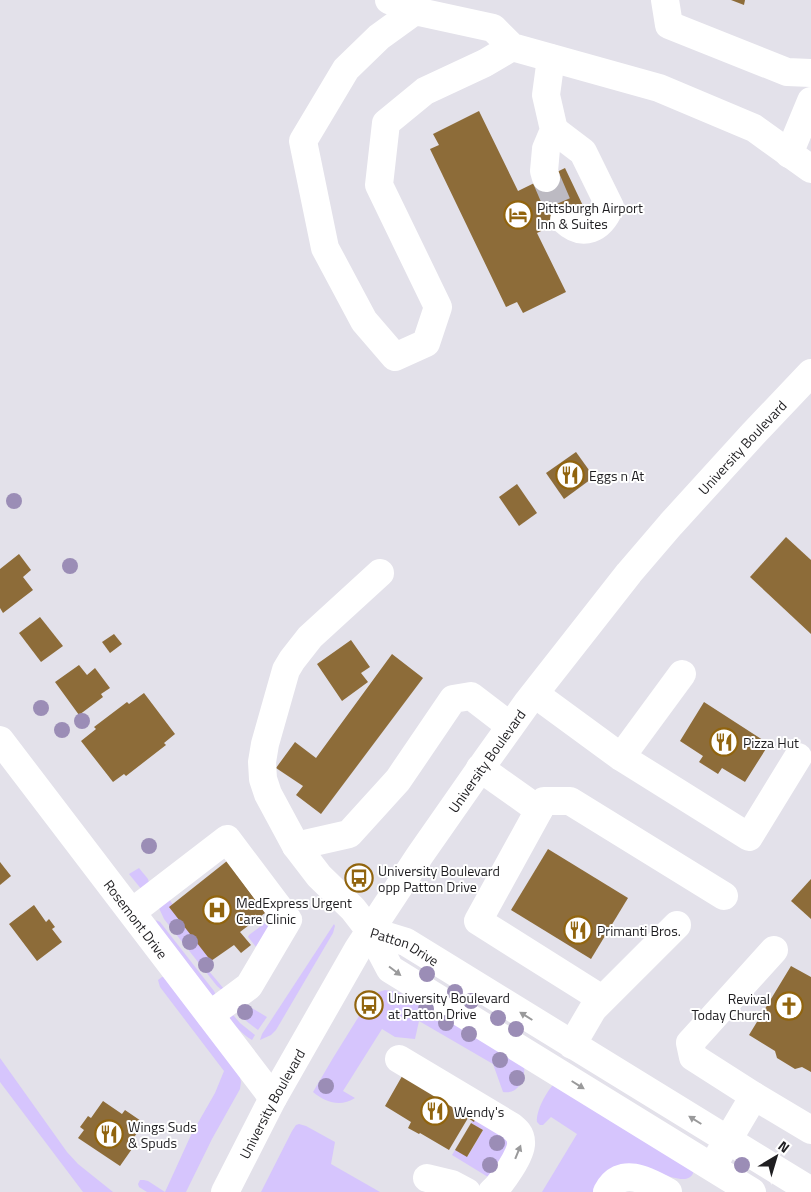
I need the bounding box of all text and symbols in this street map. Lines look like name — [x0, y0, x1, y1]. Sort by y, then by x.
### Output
place label: Pittsburgh Airport Inn & Suites — [537, 197, 643, 234]
hotel icon: Pittsburgh Airport Inn & Suites — [503, 200, 533, 230]
street label: University Boulevard — [693, 395, 791, 499]
restaurant icon: Eggs n At — [555, 460, 585, 490]
place label: Eggs n At — [589, 465, 644, 486]
street label: University Boulevard — [442, 705, 530, 816]
restaurant icon: Pizza Hut — [709, 727, 739, 757]
place label: Pizza Hut — [743, 732, 799, 753]
place label: University Boulevard opp Patton Drive — [378, 860, 500, 897]
bus stop icon: University Boulevard opp Patton Drive — [344, 863, 374, 893]
street label: Rosemont Drive — [99, 875, 174, 963]
place label: MedExpress Urgent Care Clinic — [236, 892, 352, 929]
hospital icon: MedExpress Urgent Care Clinic — [202, 895, 232, 925]
restaurant icon: Primanti Bros. — [563, 915, 593, 945]
place label: Primanti Bros. — [597, 920, 681, 941]
street label: Patton Drive — [368, 921, 443, 970]
one-way arrow — [388, 966, 402, 976]
place label: University Boulevard at Patton Drive — [388, 987, 510, 1024]
place label: Revival Today Church — [691, 988, 770, 1025]
bus stop icon: University Boulevard at Patton Drive — [354, 990, 384, 1020]
church icon: Revival Today Church — [774, 991, 804, 1021]
one-way arrow — [520, 1012, 533, 1021]
street label: University Boulevard — [233, 1045, 310, 1162]
one-way arrow — [571, 1080, 584, 1089]
restaurant icon: Wendy's — [420, 1096, 450, 1126]
place label: Wendy's — [454, 1101, 504, 1122]
one-way arrow — [688, 1115, 701, 1124]
place label: Wings Suds & Spuds — [128, 1116, 197, 1153]
restaurant icon: Wings Suds & Spuds — [94, 1119, 124, 1149]
north arrow — [751, 1132, 801, 1182]
text: N — [774, 1135, 795, 1158]
one-way arrow — [515, 1145, 523, 1159]

